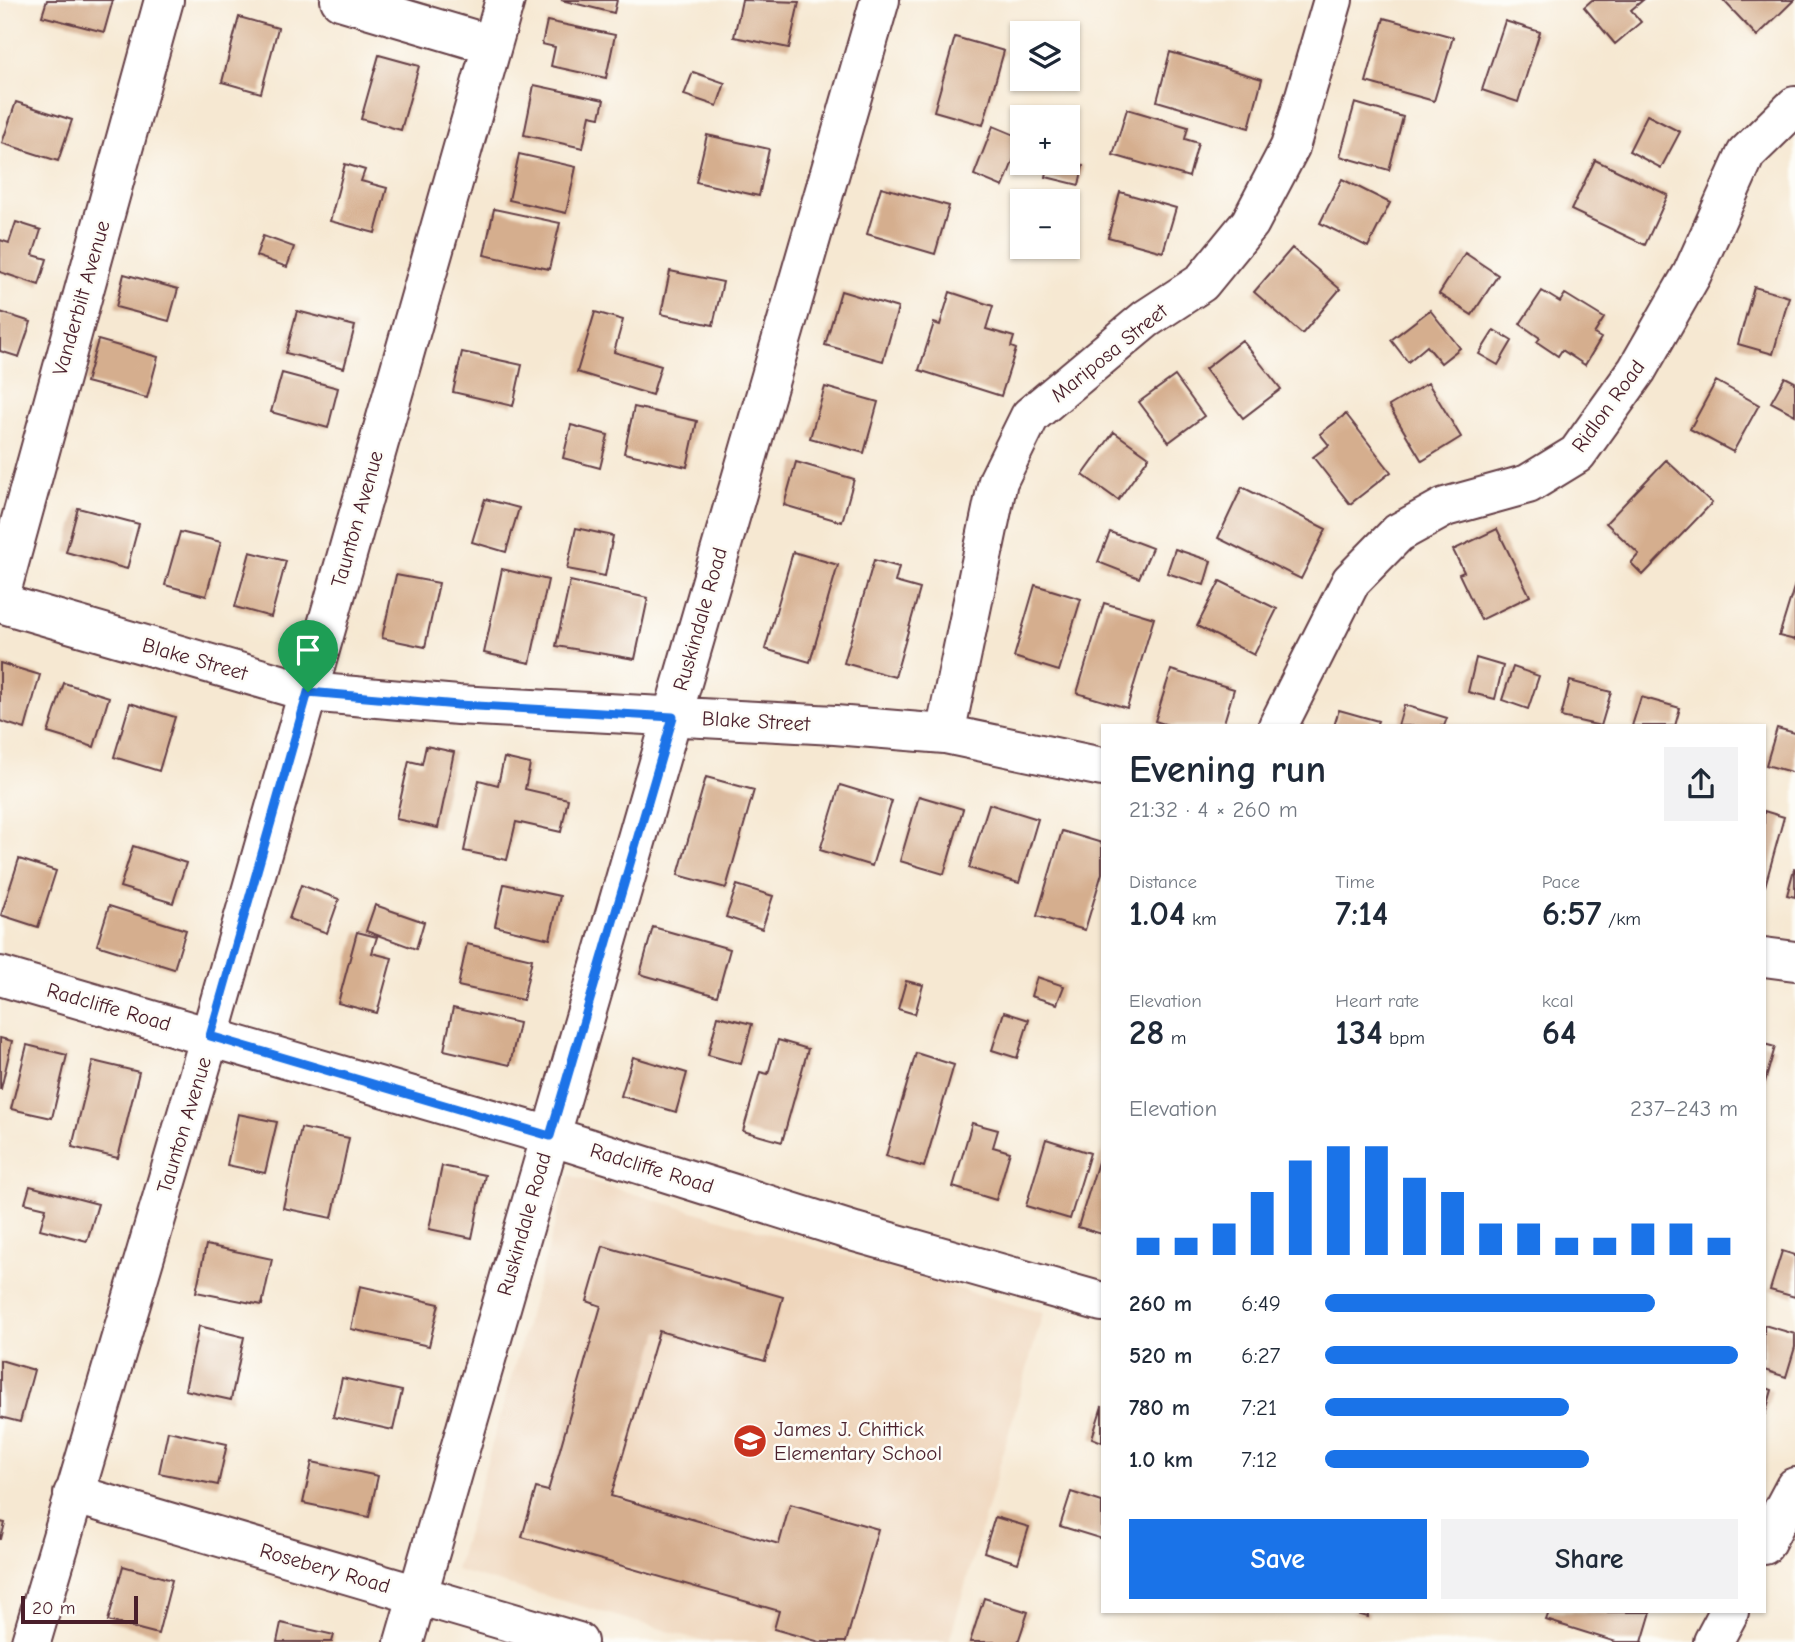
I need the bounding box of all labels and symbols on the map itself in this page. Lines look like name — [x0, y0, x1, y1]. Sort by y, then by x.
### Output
street label: Vanderbilt Avenue — [47, 218, 115, 378]
street label: Mariposa Street — [1046, 298, 1173, 407]
street label: Ridlon Road — [1567, 355, 1649, 457]
street label: Taunton Avenue — [326, 448, 388, 590]
street label: Ruskindale Road — [668, 545, 732, 693]
pin — [278, 620, 338, 692]
street label: Blake Street — [140, 633, 251, 686]
street label: Blake Street — [701, 706, 812, 736]
street label: Radcliffe Road — [44, 978, 174, 1036]
street label: Taunton Avenue — [152, 1054, 216, 1196]
street label: Radcliffe Road — [587, 1138, 717, 1198]
street label: Ruskindale Road — [492, 1150, 556, 1298]
place label: James J. Chittick Elementary School — [774, 1417, 942, 1465]
school or university icon: James J. Chittick Elementary School — [731, 1422, 769, 1460]
street label: Rosebery Road — [257, 1538, 393, 1598]
scale bar — [21, 1593, 138, 1625]

